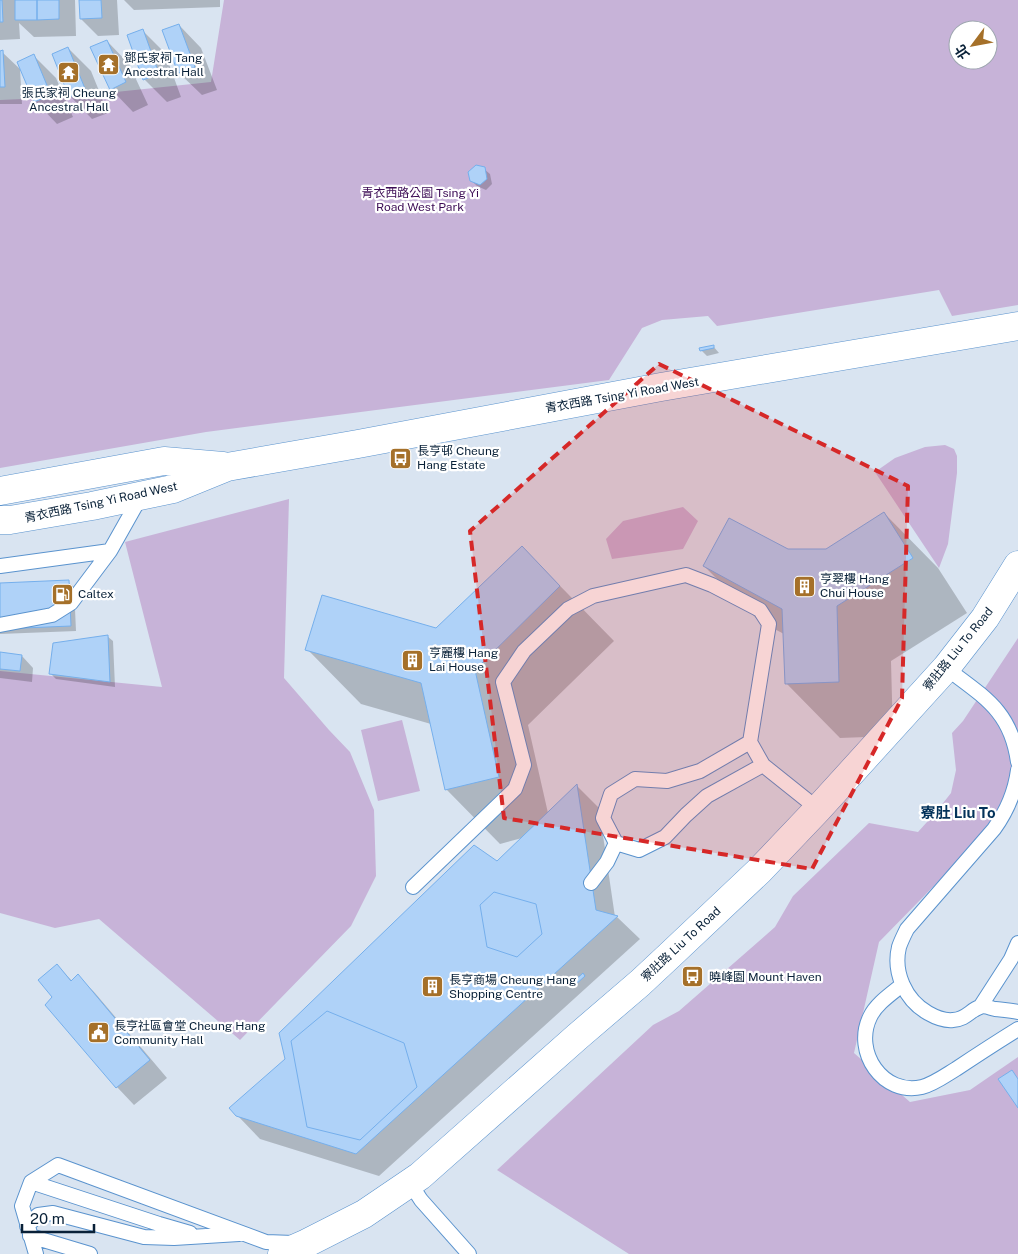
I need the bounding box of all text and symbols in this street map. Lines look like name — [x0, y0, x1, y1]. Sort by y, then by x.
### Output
north arrow — [948, 20, 998, 70]
text: 北 — [951, 42, 972, 62]
place label: 鄧氏家祠 Tang Ancestral Hall — [124, 51, 204, 79]
temple icon: 鄧氏家祠 Tang Ancestral Hall — [96, 53, 120, 77]
temple icon: 張氏家祠 Cheung Ancestral Hall — [57, 60, 81, 84]
place label: 張氏家祠 Cheung Ancestral Hall — [22, 86, 116, 114]
park label: 青衣西路公園 Tsing Yi Road West Park — [361, 186, 479, 214]
street label: 青衣西路 Tsing Yi Road West — [544, 375, 700, 415]
place label: 長亨邨 Cheung Hang Estate — [417, 444, 499, 472]
bus stop icon: 長亨邨 Cheung Hang Estate — [389, 446, 413, 470]
street label: 青衣西路 Tsing Yi Road West — [23, 479, 179, 525]
place label: 亨翠樓 Hang Chui House — [820, 572, 889, 600]
building icon: 亨翠樓 Hang Chui House — [792, 574, 816, 598]
fuel station icon: Caltex — [50, 582, 74, 606]
place label: Caltex — [78, 587, 114, 601]
street label: 寮肚路 Liu To Road — [920, 605, 996, 693]
place label: 亨麗樓 Hang Lai House — [429, 646, 498, 674]
building icon: 亨麗樓 Hang Lai House — [401, 648, 425, 672]
district label: 寮肚 Liu To — [920, 804, 996, 821]
street label: 寮肚路 Liu To Road — [639, 904, 723, 984]
bus stop icon: 曉峰園 Mount Haven — [681, 965, 705, 989]
place label: 曉峰園 Mount Haven — [709, 970, 822, 984]
place label: 長亨商場 Cheung Hang Shopping Centre — [449, 973, 576, 1001]
building icon: 長亨商場 Cheung Hang Shopping Centre — [421, 975, 445, 999]
place label: 長亨社區會堂 Cheung Hang Community Hall — [114, 1019, 265, 1047]
public building icon: 長亨社區會堂 Cheung Hang Community Hall — [86, 1021, 110, 1045]
scale bar — [22, 1202, 95, 1234]
text: 20 m — [30, 1210, 65, 1227]

